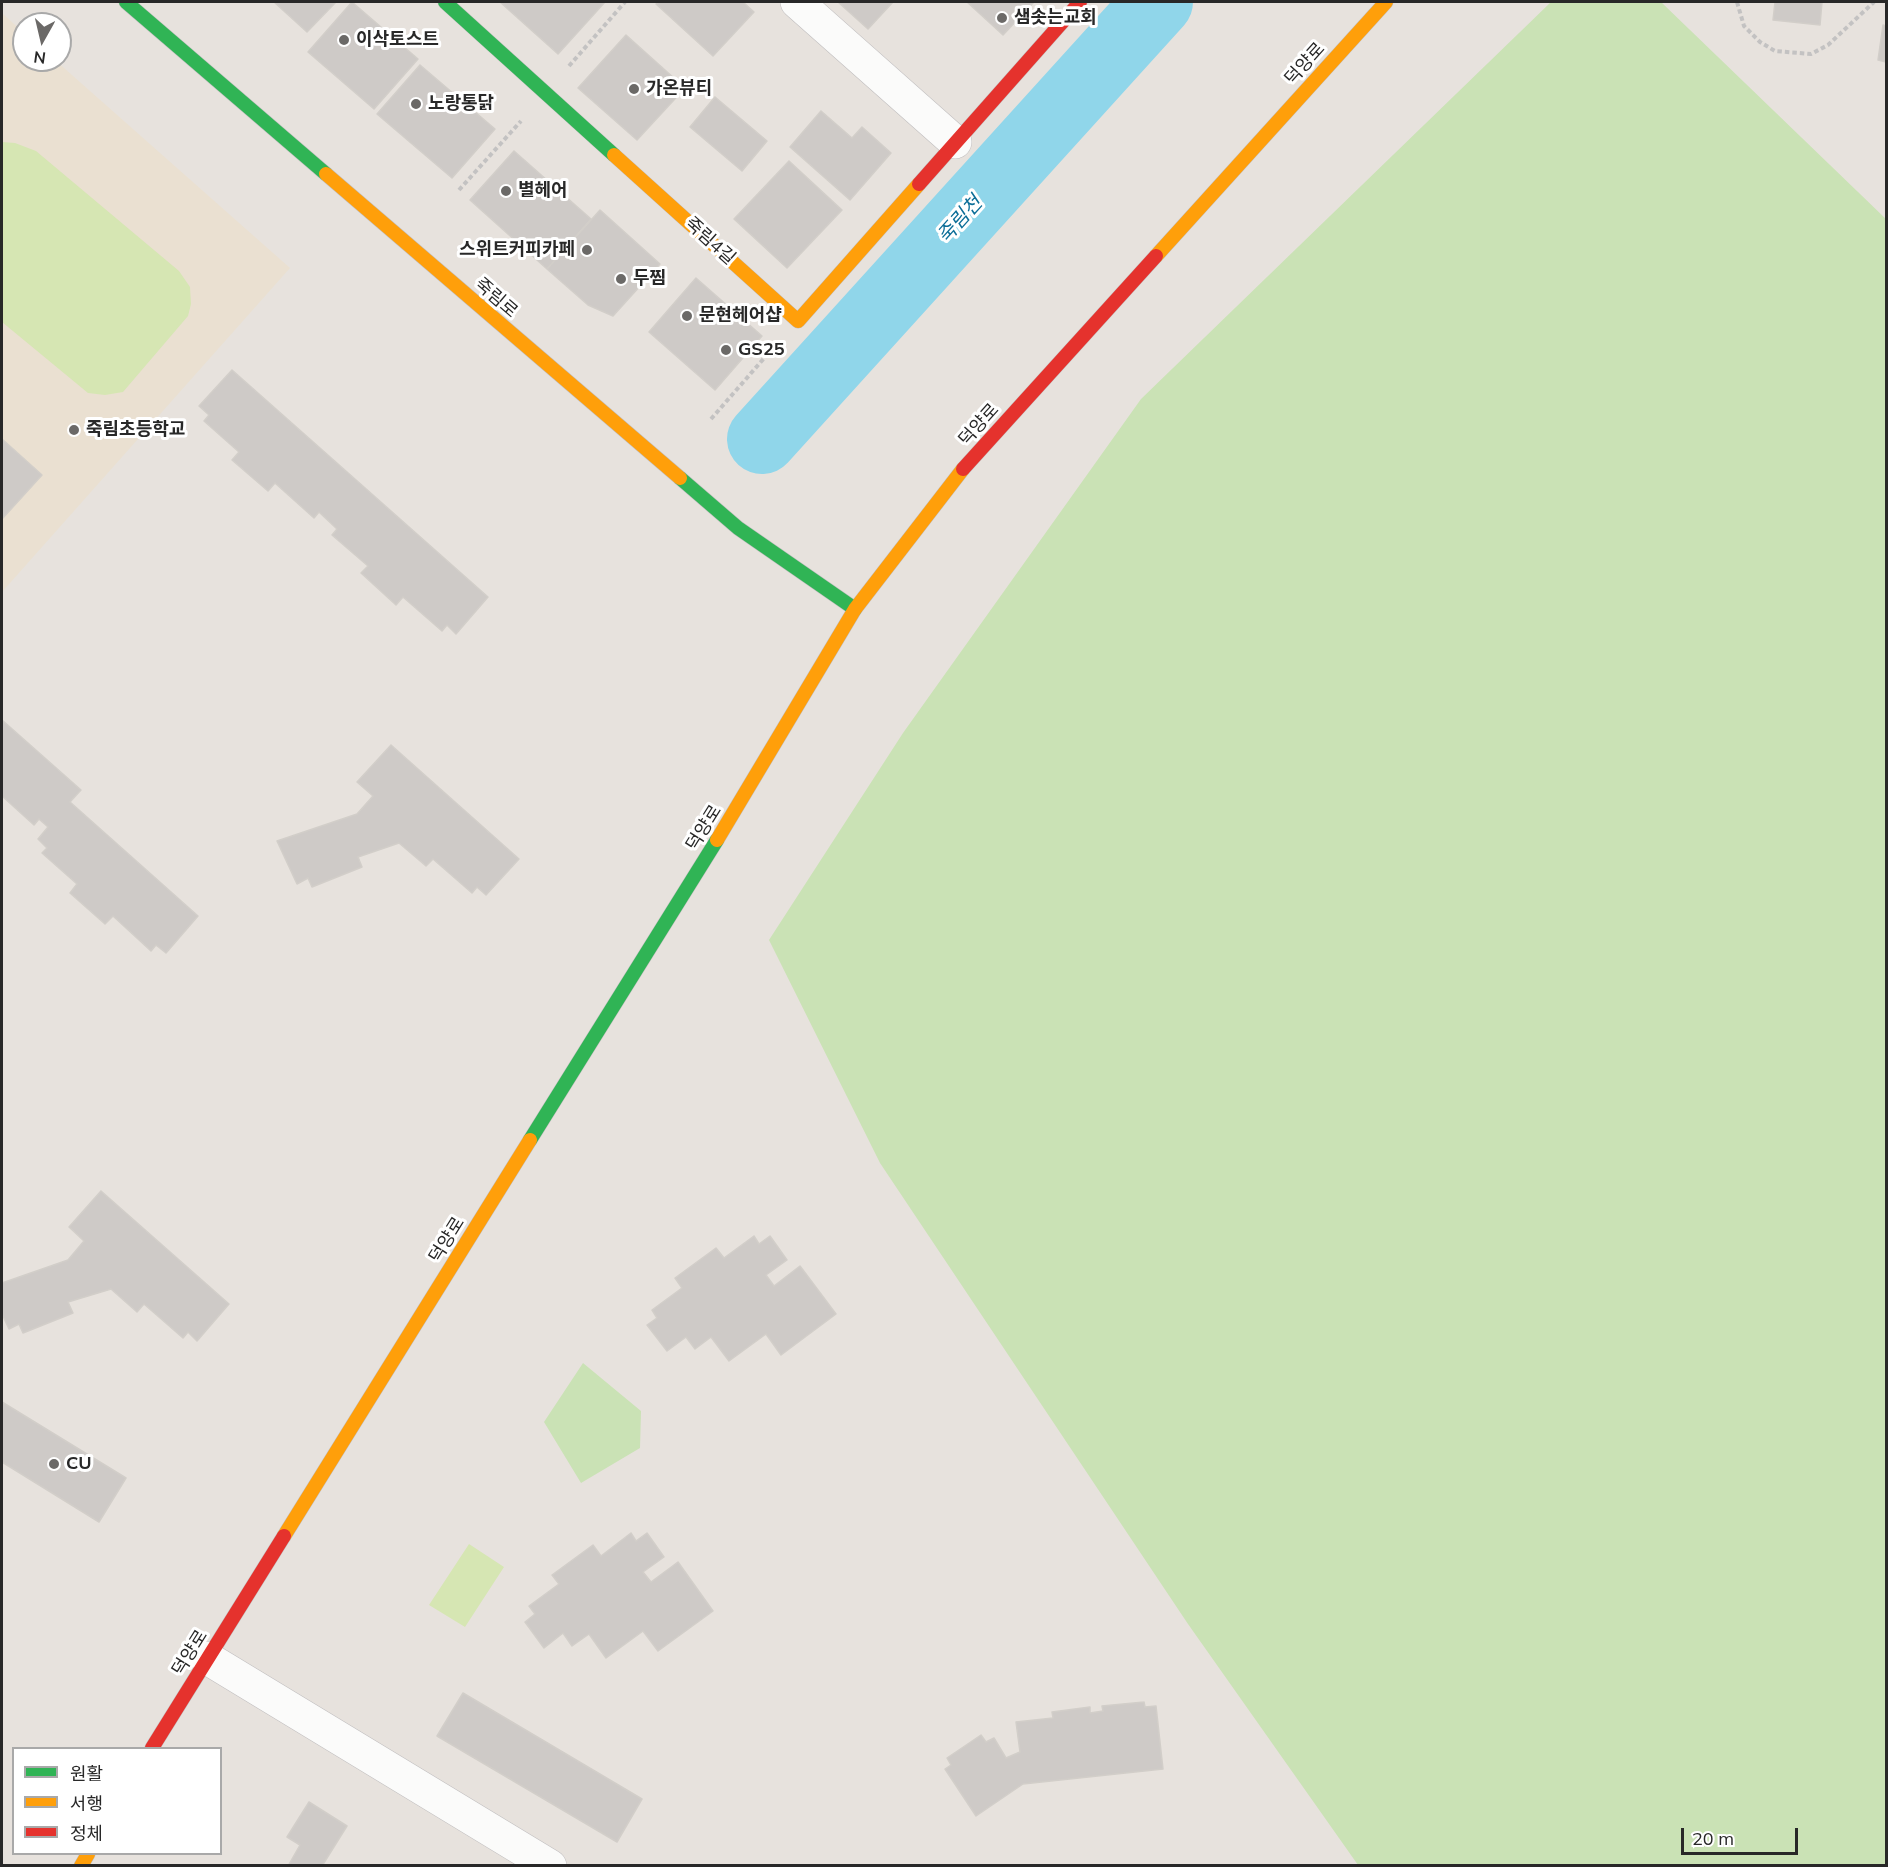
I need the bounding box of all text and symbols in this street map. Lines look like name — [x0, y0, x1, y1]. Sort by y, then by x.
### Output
place label: 샘솟는교회 — [1014, 7, 1097, 29]
marker: 샘솟는교회 — [995, 11, 1009, 25]
north arrow — [12, 12, 72, 72]
place label: 이삭토스트 — [356, 29, 439, 51]
marker: 이삭토스트 — [337, 33, 351, 47]
street label: 덕양로 — [1280, 38, 1330, 90]
text: N — [32, 47, 47, 69]
place label: 가온뷰티 — [646, 78, 712, 100]
marker: 가온뷰티 — [627, 82, 641, 96]
place label: 노랑통닭 — [428, 93, 494, 115]
marker: 노랑통닭 — [409, 97, 423, 111]
place label: 별헤어 — [518, 180, 568, 202]
marker: 별헤어 — [499, 184, 513, 198]
water label: 죽림천 — [933, 191, 987, 249]
street label: 죽림4길 — [680, 213, 740, 269]
place label: 스위트커피카페 — [459, 239, 575, 261]
marker: 스위트커피카페 — [580, 243, 594, 257]
place label: 두찜 — [633, 268, 666, 290]
marker: 두찜 — [614, 272, 628, 286]
street label: 죽림로 — [470, 274, 522, 322]
place label: 문현헤어샵 — [699, 305, 782, 327]
marker: 문현헤어샵 — [680, 309, 694, 323]
place label: GS25 — [738, 339, 785, 361]
marker: GS25 — [719, 343, 733, 357]
street label: 덕양로 — [954, 399, 1004, 451]
place label: 죽림초등학교 — [86, 419, 185, 441]
marker: 죽림초등학교 — [67, 423, 81, 437]
street label: 덕양로 — [682, 801, 726, 855]
street label: 덕양로 — [425, 1213, 469, 1267]
place label: CU — [66, 1453, 92, 1475]
marker: CU — [47, 1457, 61, 1471]
street label: 덕양로 — [168, 1626, 212, 1680]
legend — [12, 1747, 222, 1855]
text: 원활 — [70, 1762, 103, 1785]
text: 서행 — [70, 1792, 103, 1815]
scale bar — [1684, 1816, 1801, 1854]
text: 정체 — [70, 1822, 103, 1845]
text: 20 m — [1692, 1827, 1734, 1850]

